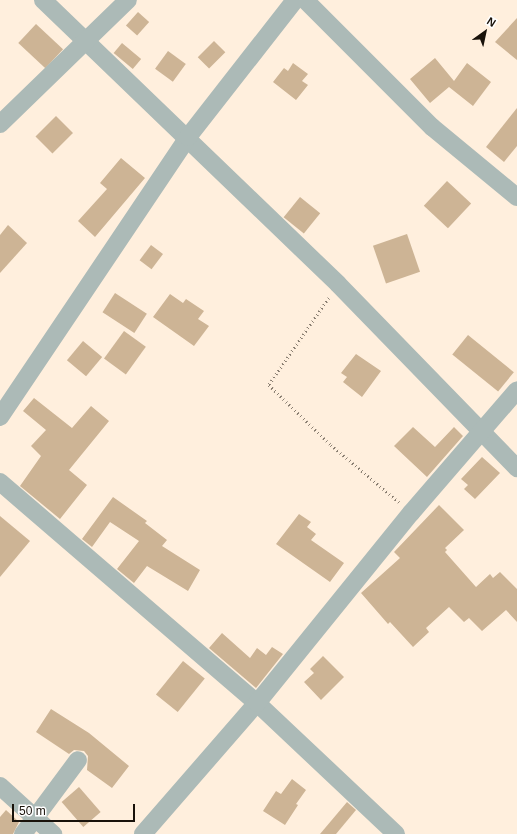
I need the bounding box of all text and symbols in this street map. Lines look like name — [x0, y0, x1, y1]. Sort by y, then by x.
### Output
north arrow — [465, 12, 505, 52]
text: N — [485, 15, 498, 29]
scale bar — [14, 796, 137, 822]
text: 50 m — [19, 804, 46, 818]

